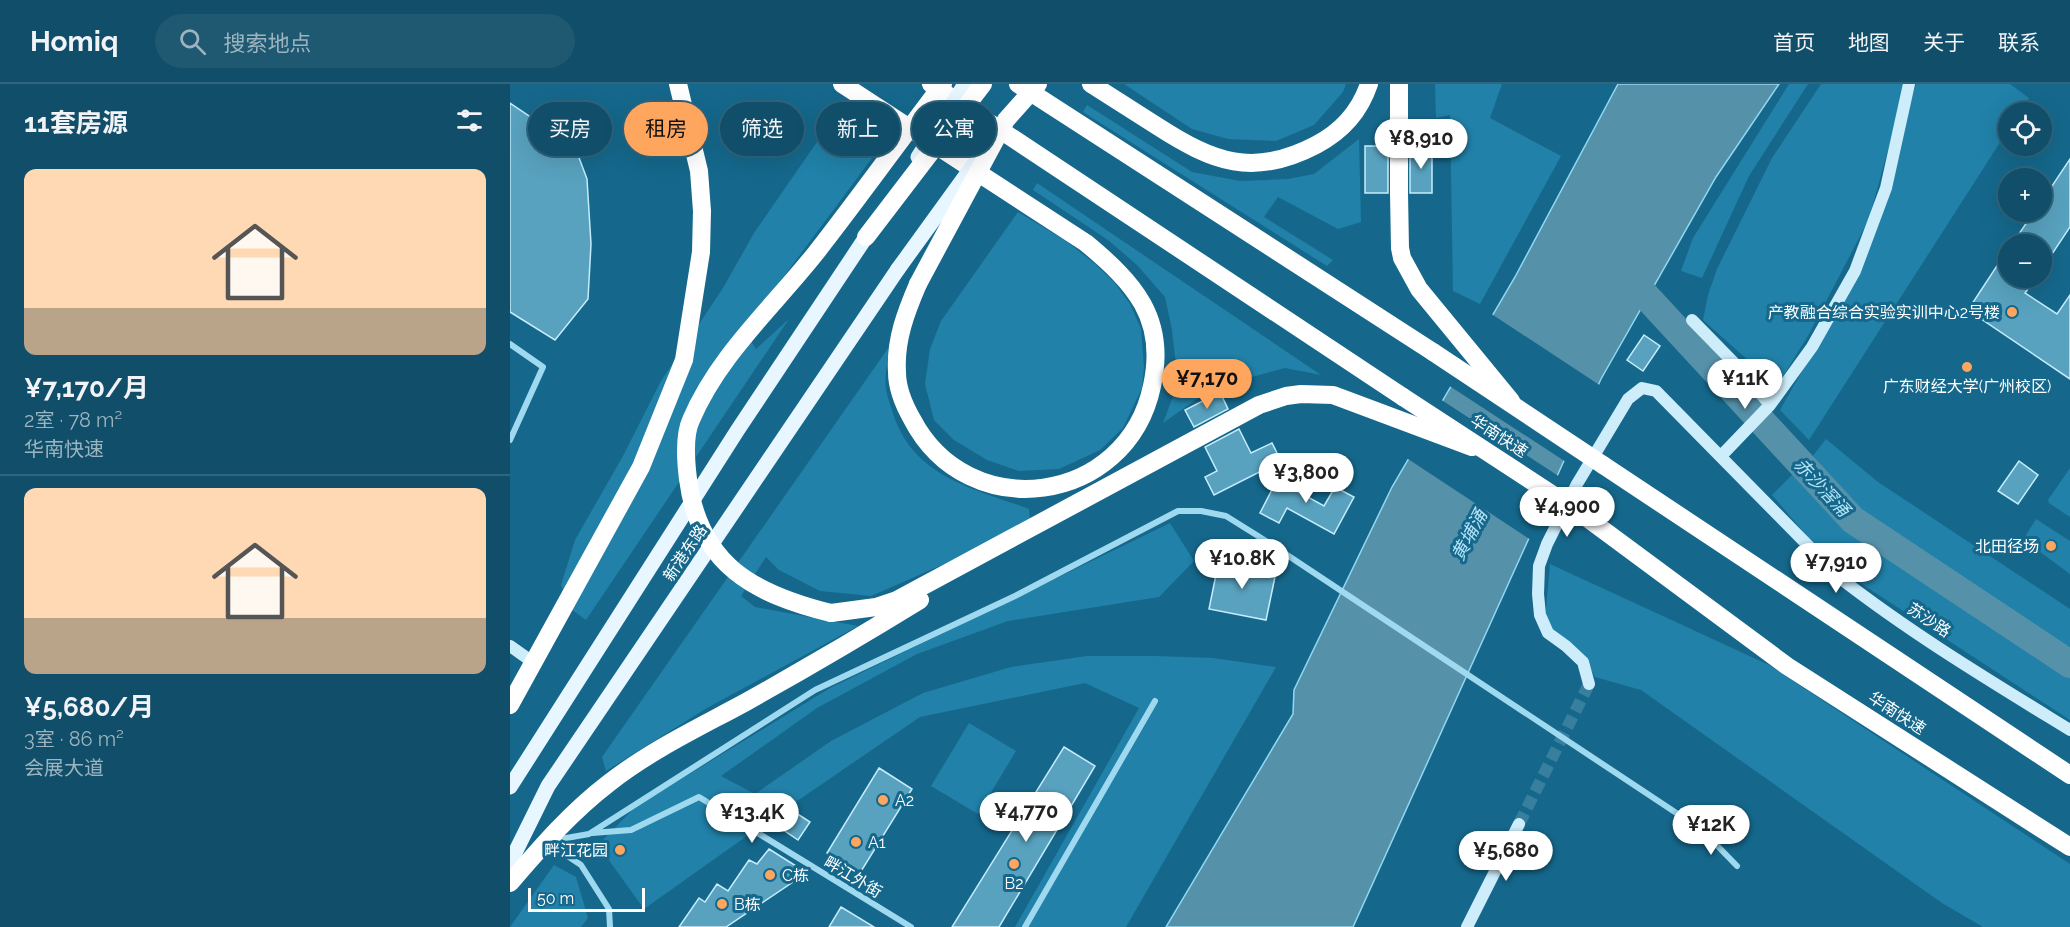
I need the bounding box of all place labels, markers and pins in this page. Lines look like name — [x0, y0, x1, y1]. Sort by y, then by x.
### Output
pin: ¥8,910 — [1372, 119, 1470, 170]
place label: 产教融合综合实验实训中心2号楼 — [1768, 303, 2000, 322]
marker: 产教融合综合实验实训中心2号楼 — [2005, 305, 2019, 319]
pin: ¥7,170 — [1158, 359, 1256, 410]
pin: ¥11K — [1709, 359, 1781, 410]
marker: 广东财经大学(广州校区) — [1960, 360, 1974, 374]
place label: 广东财经大学(广州校区) — [1883, 377, 2051, 396]
pin: ¥3,800 — [1257, 453, 1355, 504]
pin: ¥4,900 — [1518, 487, 1616, 538]
place label: 北田径场 — [1975, 537, 2039, 556]
pin: ¥10.8K — [1193, 539, 1291, 590]
marker: 北田径场 — [2044, 539, 2058, 553]
pin: ¥7,910 — [1787, 543, 1885, 594]
place label: A2 — [895, 791, 914, 810]
pin: ¥4,770 — [977, 792, 1075, 843]
pin: ¥13.4K — [703, 793, 801, 844]
marker: A2 — [876, 793, 890, 807]
pin: ¥12K — [1675, 805, 1747, 856]
pin: ¥5,680 — [1457, 831, 1555, 882]
place label: A1 — [868, 833, 886, 852]
marker: A1 — [849, 835, 863, 849]
place label: 畔江花园 — [544, 841, 608, 860]
marker: 畔江花园 — [613, 843, 627, 857]
marker: B2 — [1007, 857, 1021, 871]
place label: C栋 — [782, 866, 809, 885]
marker: C栋 — [763, 868, 777, 882]
place label: B2 — [1005, 874, 1024, 893]
place label: B栋 — [734, 895, 761, 914]
marker: B栋 — [715, 897, 729, 911]

